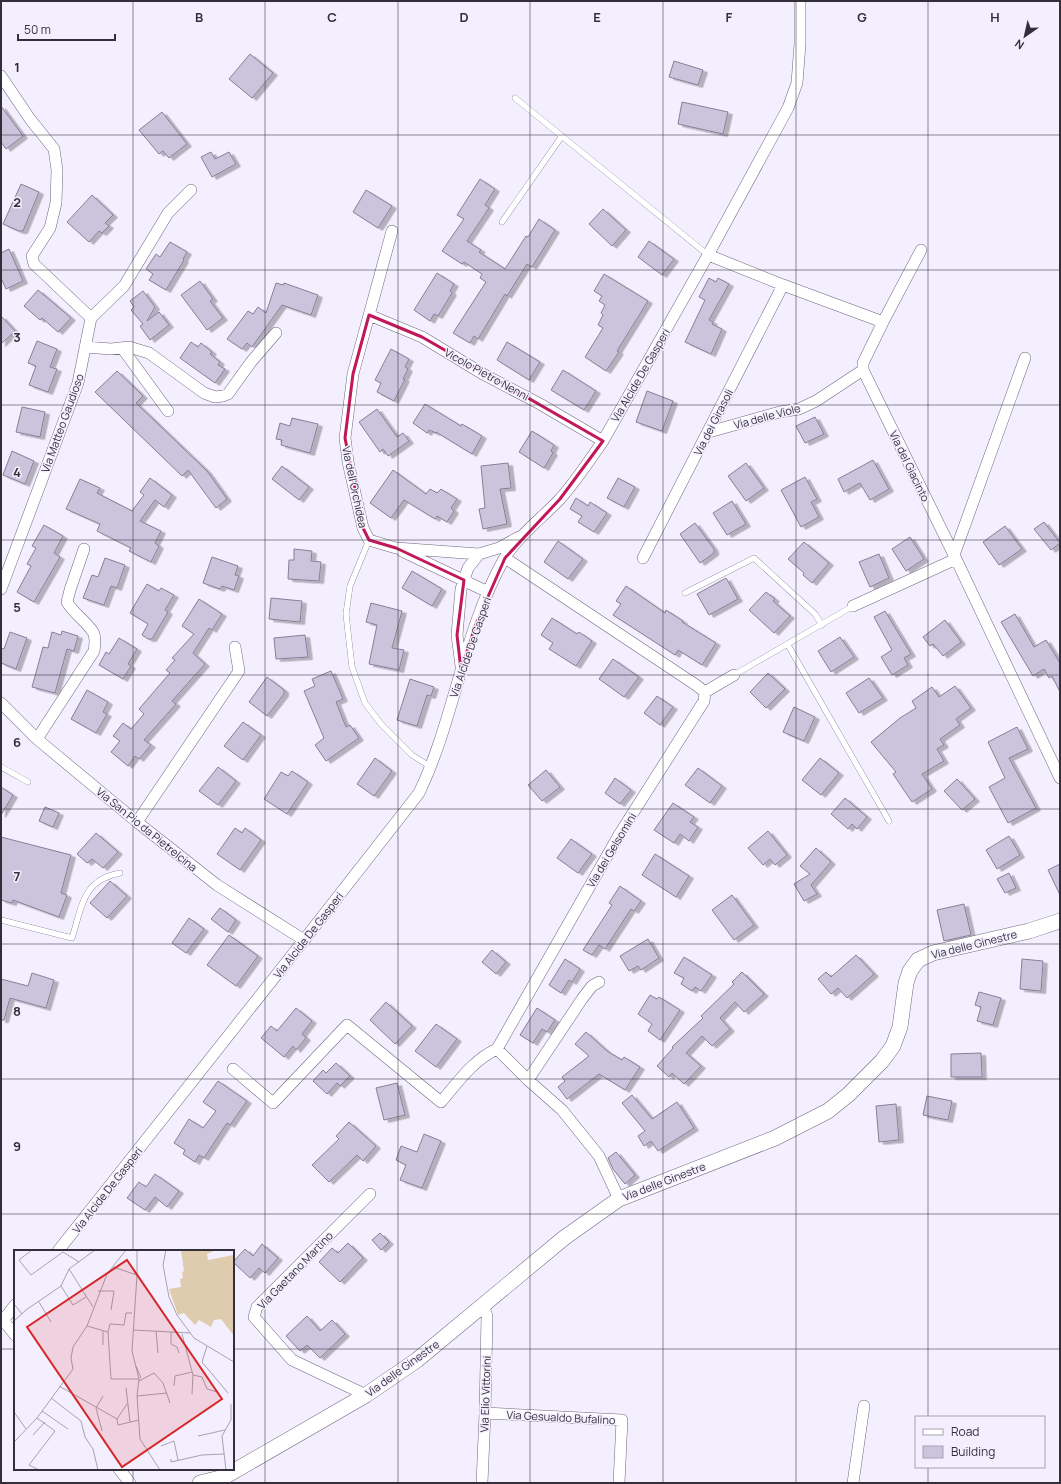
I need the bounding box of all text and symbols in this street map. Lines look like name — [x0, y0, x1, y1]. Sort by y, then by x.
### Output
text: B — [195, 8, 203, 26]
text: C — [327, 8, 337, 26]
text: D — [459, 8, 469, 26]
text: E — [593, 8, 601, 26]
text: F — [726, 8, 733, 26]
text: G — [857, 8, 867, 26]
text: H — [990, 8, 1000, 26]
scale bar — [18, 16, 115, 42]
north arrow — [1005, 16, 1045, 56]
text: 50 m — [24, 21, 51, 38]
text: N — [1012, 36, 1027, 53]
text: 1 — [14, 58, 20, 76]
text: 2 — [13, 193, 21, 211]
street label: Via Alcide De Gasperi — [607, 326, 673, 424]
text: 3 — [13, 328, 21, 346]
street label: Vicolo Pietro Nenni — [442, 344, 532, 404]
street label: Via Matteo Gaudioso — [37, 371, 87, 475]
street label: Via dei Girasoli — [690, 386, 736, 458]
street label: Via delle Viole — [732, 400, 803, 432]
street label: Via del Giacinto — [886, 428, 934, 504]
street label: Via dell'Orchidea — [339, 445, 371, 529]
text: 4 — [13, 463, 21, 481]
street label: Via Alcide De Gasperi — [446, 595, 494, 699]
text: 5 — [13, 598, 21, 616]
text: 6 — [13, 733, 21, 751]
street label: Via San Pio da Pietrelcina — [93, 784, 201, 874]
street label: Via dei Gelsomini — [583, 810, 639, 890]
text: 7 — [14, 867, 21, 885]
street label: Via Alcide De Gasperi — [270, 889, 346, 981]
street label: Via delle Ginestre — [930, 926, 1019, 962]
text: 8 — [13, 1002, 21, 1020]
text: 9 — [13, 1137, 21, 1155]
street label: Via Alcide De Gasperi — [69, 1144, 145, 1236]
street label: Via delle Ginestre — [620, 1158, 708, 1204]
street label: Via Gaetano Martino — [254, 1228, 336, 1312]
inset map — [14, 1250, 234, 1470]
street label: Via delle Ginestre — [362, 1336, 442, 1400]
street label: Via Elio Vittorini — [476, 1355, 494, 1433]
street label: Via Gesualdo Bufalino — [506, 1407, 616, 1427]
legend — [915, 1416, 1045, 1468]
text: Road — [951, 1423, 979, 1440]
text: Building — [951, 1443, 995, 1460]

